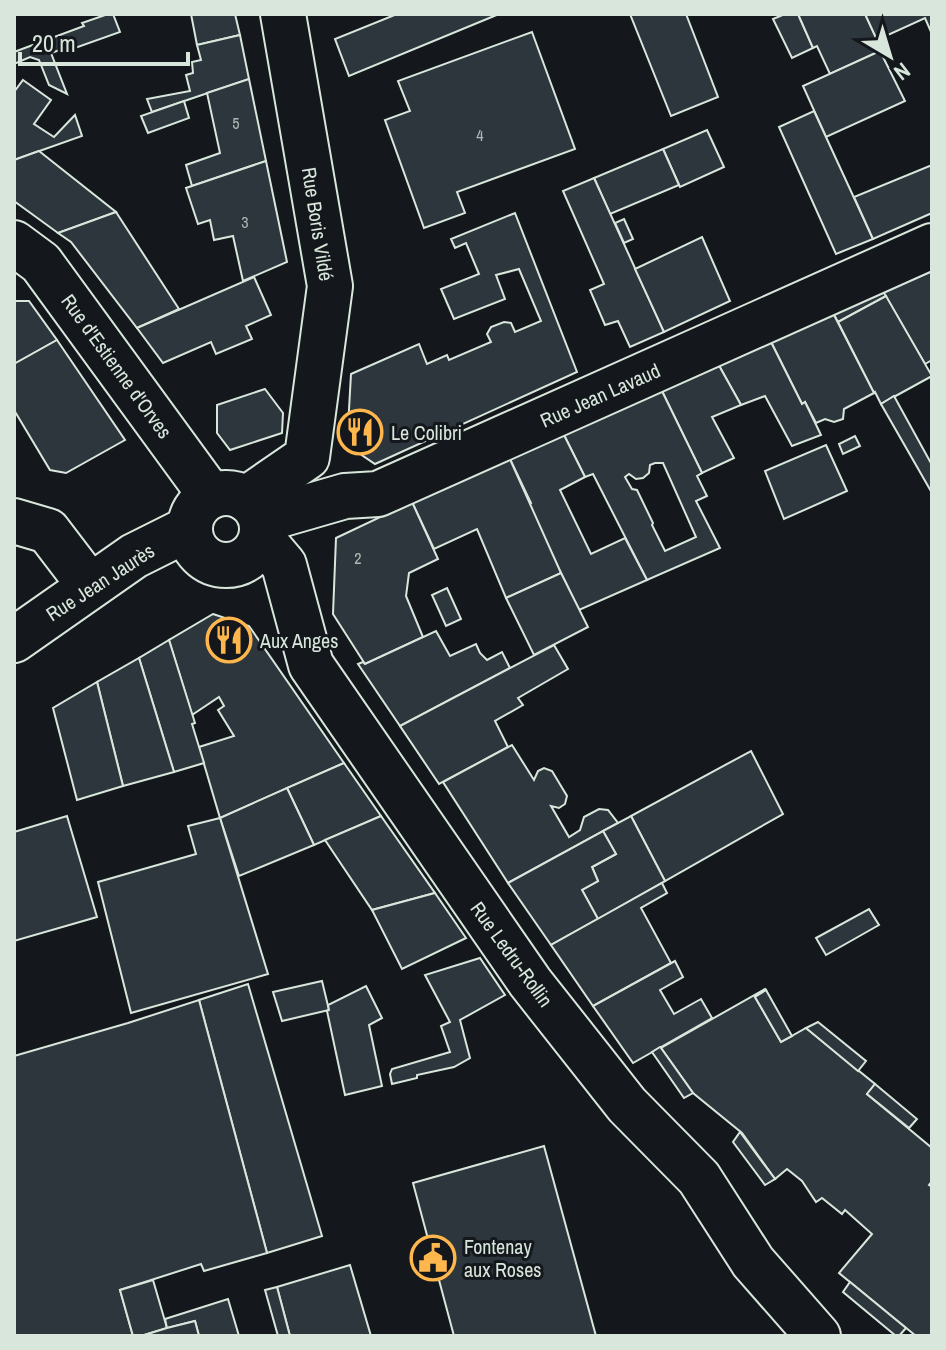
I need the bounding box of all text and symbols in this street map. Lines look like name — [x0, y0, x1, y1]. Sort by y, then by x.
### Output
scale bar — [20, 16, 188, 66]
north arrow — [850, 16, 930, 96]
text: 20 m — [32, 27, 76, 59]
text: N — [888, 56, 917, 88]
house number: 5 — [232, 112, 240, 134]
house number: 4 — [476, 124, 484, 146]
street label: Rue Boris Vildé — [296, 165, 340, 283]
house number: 3 — [241, 211, 249, 233]
street label: Rue d'Estienne d'Orves — [55, 288, 179, 444]
street label: Rue Jean Lavaud — [536, 357, 664, 433]
restaurant icon: Le Colibri — [336, 408, 384, 456]
place label: Le Colibri — [391, 419, 462, 446]
street label: Rue Jean Jaurès — [41, 537, 159, 627]
house number: 2 — [354, 547, 362, 569]
restaurant icon: Aux Anges — [205, 616, 253, 664]
place label: Aux Anges — [259, 627, 338, 654]
street label: Rue Ledru-Rollin — [465, 896, 559, 1012]
place label: Fontenay aux Roses — [464, 1233, 541, 1283]
public building icon: Fontenay aux Roses — [409, 1234, 457, 1282]

